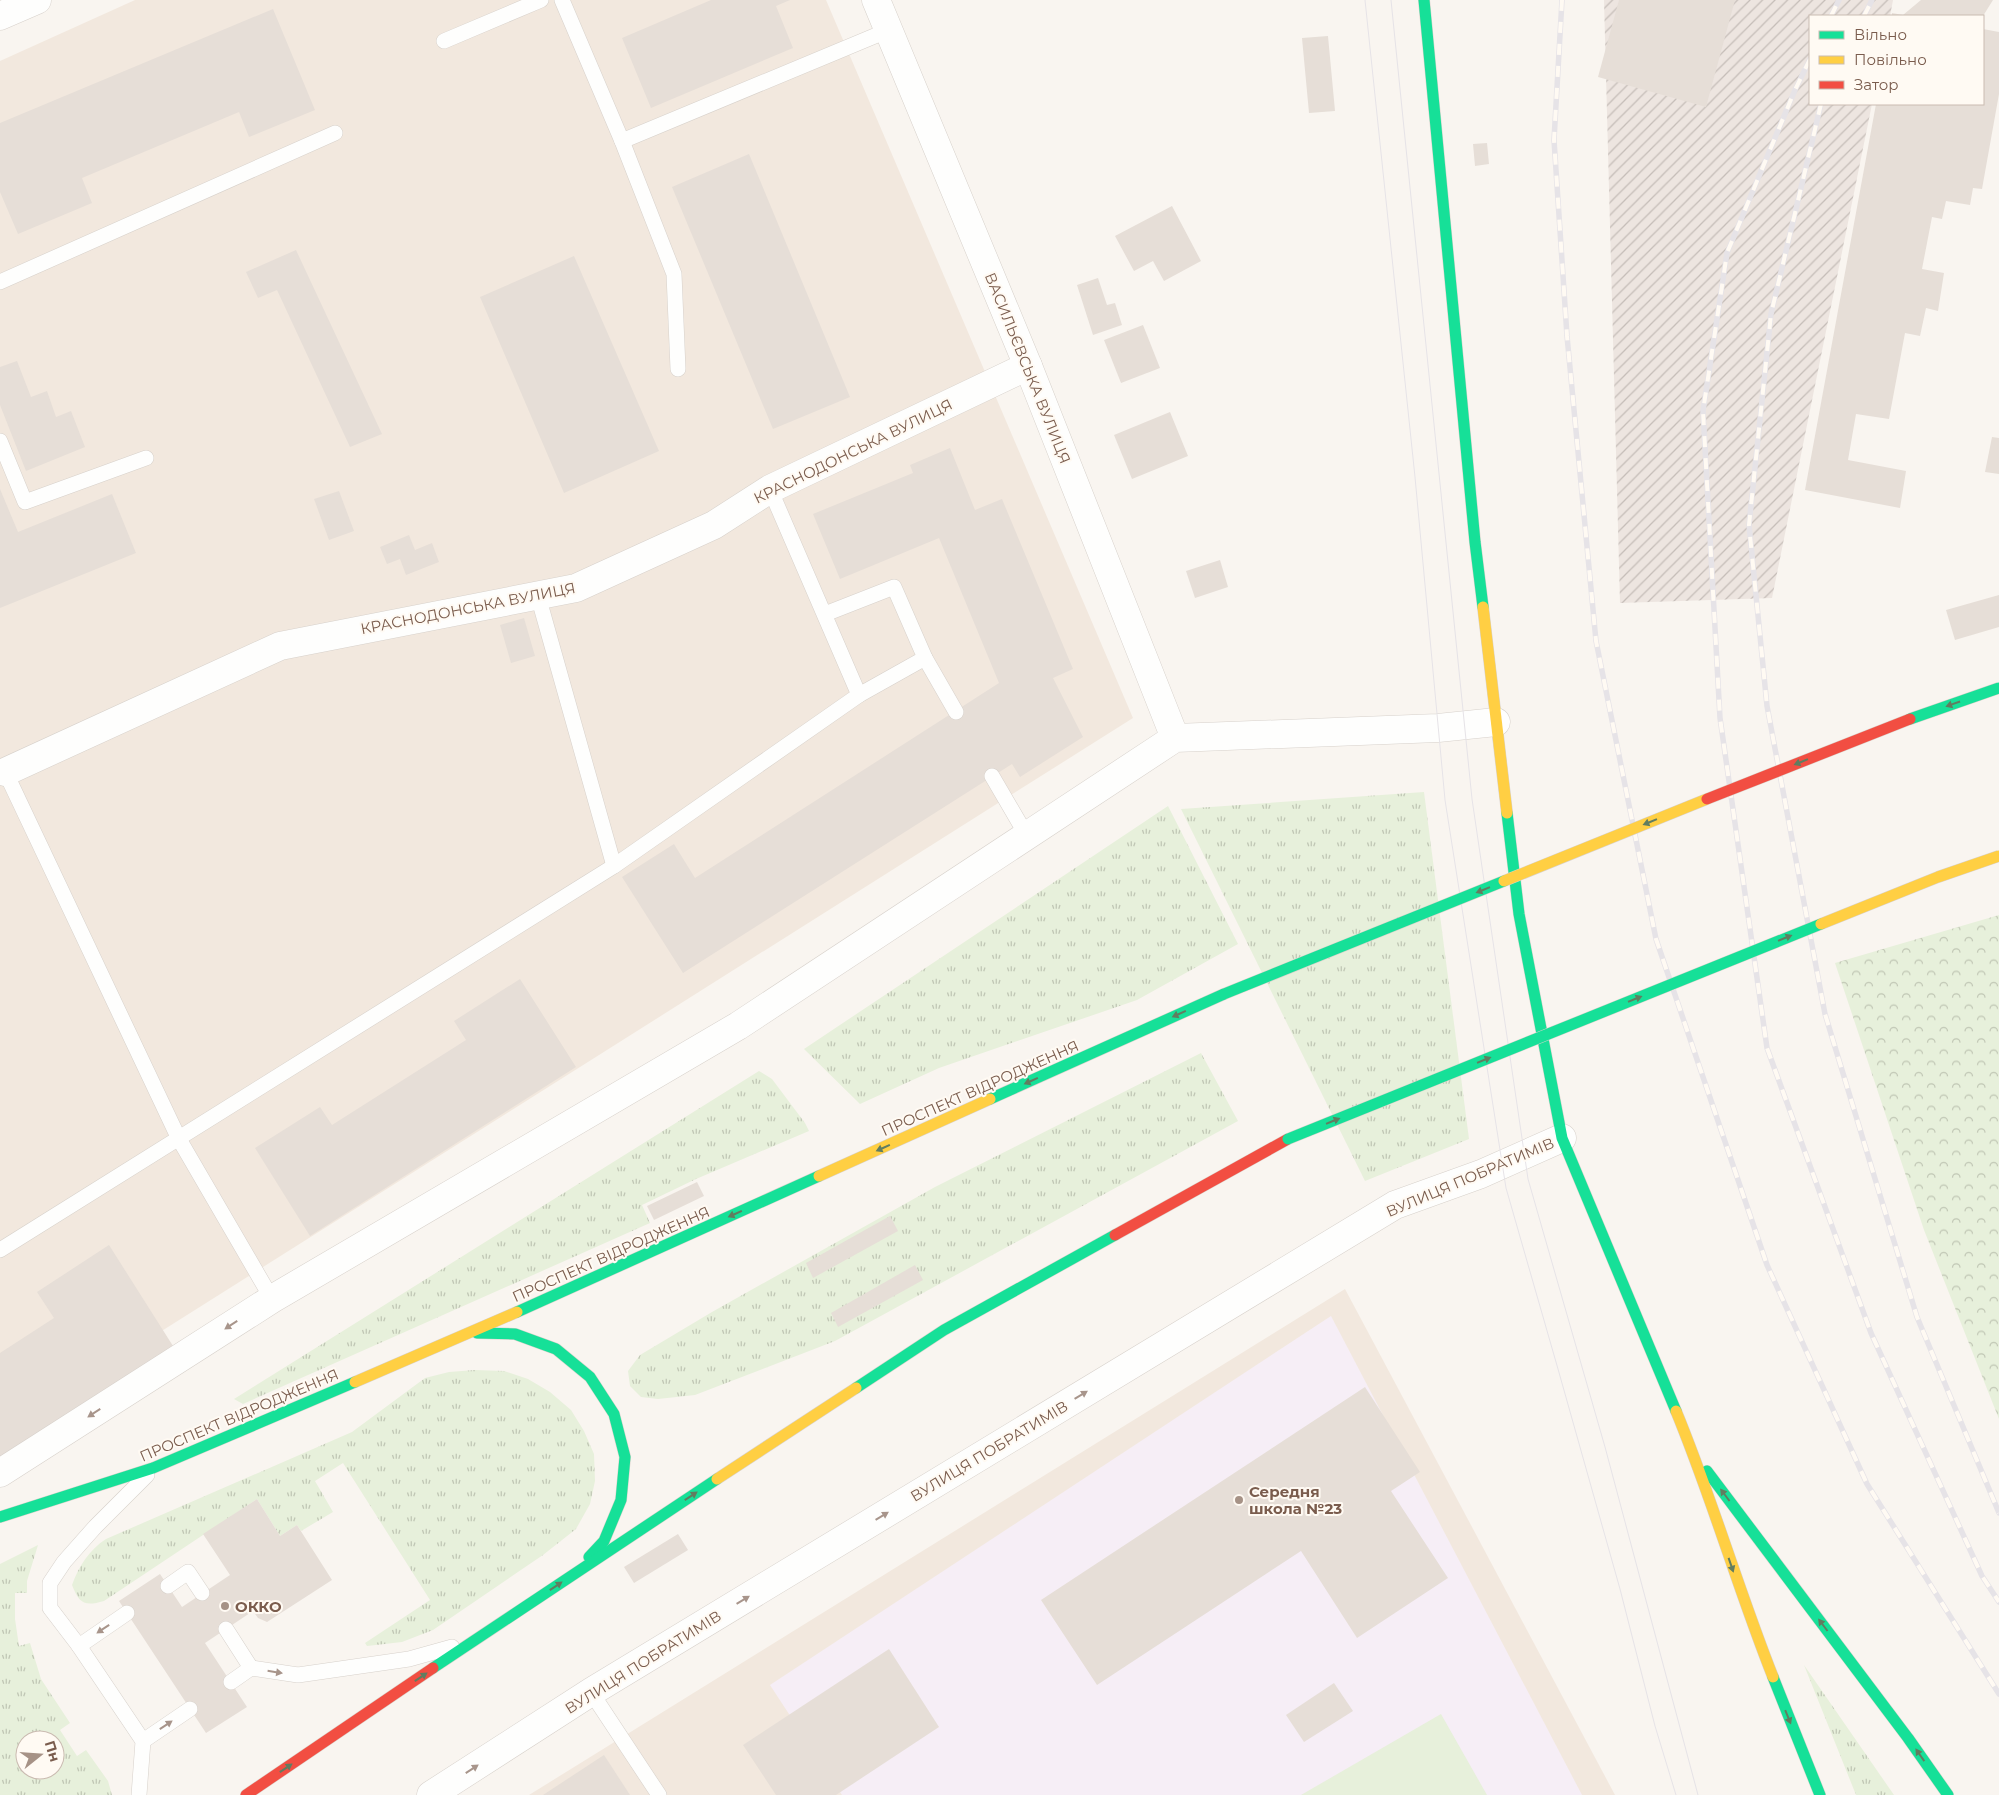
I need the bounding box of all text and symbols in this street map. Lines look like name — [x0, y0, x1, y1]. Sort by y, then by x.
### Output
legend — [1809, 15, 1984, 105]
text: Вільно — [1854, 25, 1907, 44]
text: Повільно — [1854, 50, 1927, 69]
text: Затор — [1854, 75, 1899, 94]
street label: ВАСИЛЬЄВСЬКА ВУЛИЦЯ — [981, 270, 1075, 466]
street label: КРАСНОДОНСЬКА ВУЛИЦЯ — [751, 395, 955, 507]
street label: КРАСНОДОНСЬКА ВУЛИЦЯ — [359, 578, 577, 638]
one-way arrow — [1945, 700, 1960, 708]
one-way arrow — [1794, 758, 1808, 766]
one-way arrow — [1643, 819, 1657, 827]
one-way arrow — [1476, 886, 1490, 894]
one-way arrow — [1778, 934, 1793, 941]
one-way arrow — [1628, 995, 1643, 1003]
one-way arrow — [1172, 1011, 1186, 1019]
street label: ПРОСПЕКТ ВІДРОДЖЕННЯ — [878, 1036, 1082, 1140]
one-way arrow — [1477, 1055, 1491, 1063]
one-way arrow — [1024, 1077, 1038, 1085]
one-way arrow — [1326, 1116, 1341, 1124]
street label: ВУЛИЦЯ ПОБРАТИМІВ — [1383, 1133, 1557, 1221]
one-way arrow — [876, 1144, 890, 1152]
street label: ПРОСПЕКТ ВІДРОДЖЕННЯ — [509, 1202, 713, 1306]
one-way arrow — [728, 1211, 742, 1219]
one-way arrow — [224, 1321, 238, 1330]
street label: ПРОСПЕКТ ВІДРОДЖЕННЯ — [137, 1364, 341, 1466]
one-way arrow — [1075, 1390, 1088, 1399]
street label: ВУЛИЦЯ ПОБРАТИМІВ — [907, 1396, 1071, 1506]
one-way arrow — [87, 1408, 101, 1417]
place label: Середня школа №23 — [1249, 1482, 1342, 1518]
one-way arrow — [1720, 1489, 1731, 1502]
one-way arrow — [685, 1492, 698, 1501]
marker: Середня школа №23 — [1233, 1494, 1245, 1506]
one-way arrow — [876, 1511, 889, 1520]
one-way arrow — [1728, 1557, 1735, 1572]
one-way arrow — [549, 1581, 562, 1591]
one-way arrow — [737, 1595, 750, 1604]
place label: ОККО — [235, 1597, 282, 1616]
marker: ОККО — [219, 1600, 231, 1612]
street label: ВУЛИЦЯ ПОБРАТИМІВ — [561, 1606, 725, 1718]
one-way arrow — [1818, 1618, 1828, 1632]
one-way arrow — [96, 1624, 110, 1634]
one-way arrow — [267, 1668, 283, 1676]
one-way arrow — [414, 1672, 428, 1682]
one-way arrow — [1785, 1709, 1793, 1724]
one-way arrow — [160, 1720, 173, 1730]
north arrow — [15, 1730, 65, 1780]
text: Пн — [41, 1738, 64, 1764]
one-way arrow — [1915, 1748, 1925, 1762]
one-way arrow — [279, 1763, 293, 1773]
one-way arrow — [465, 1764, 478, 1773]

